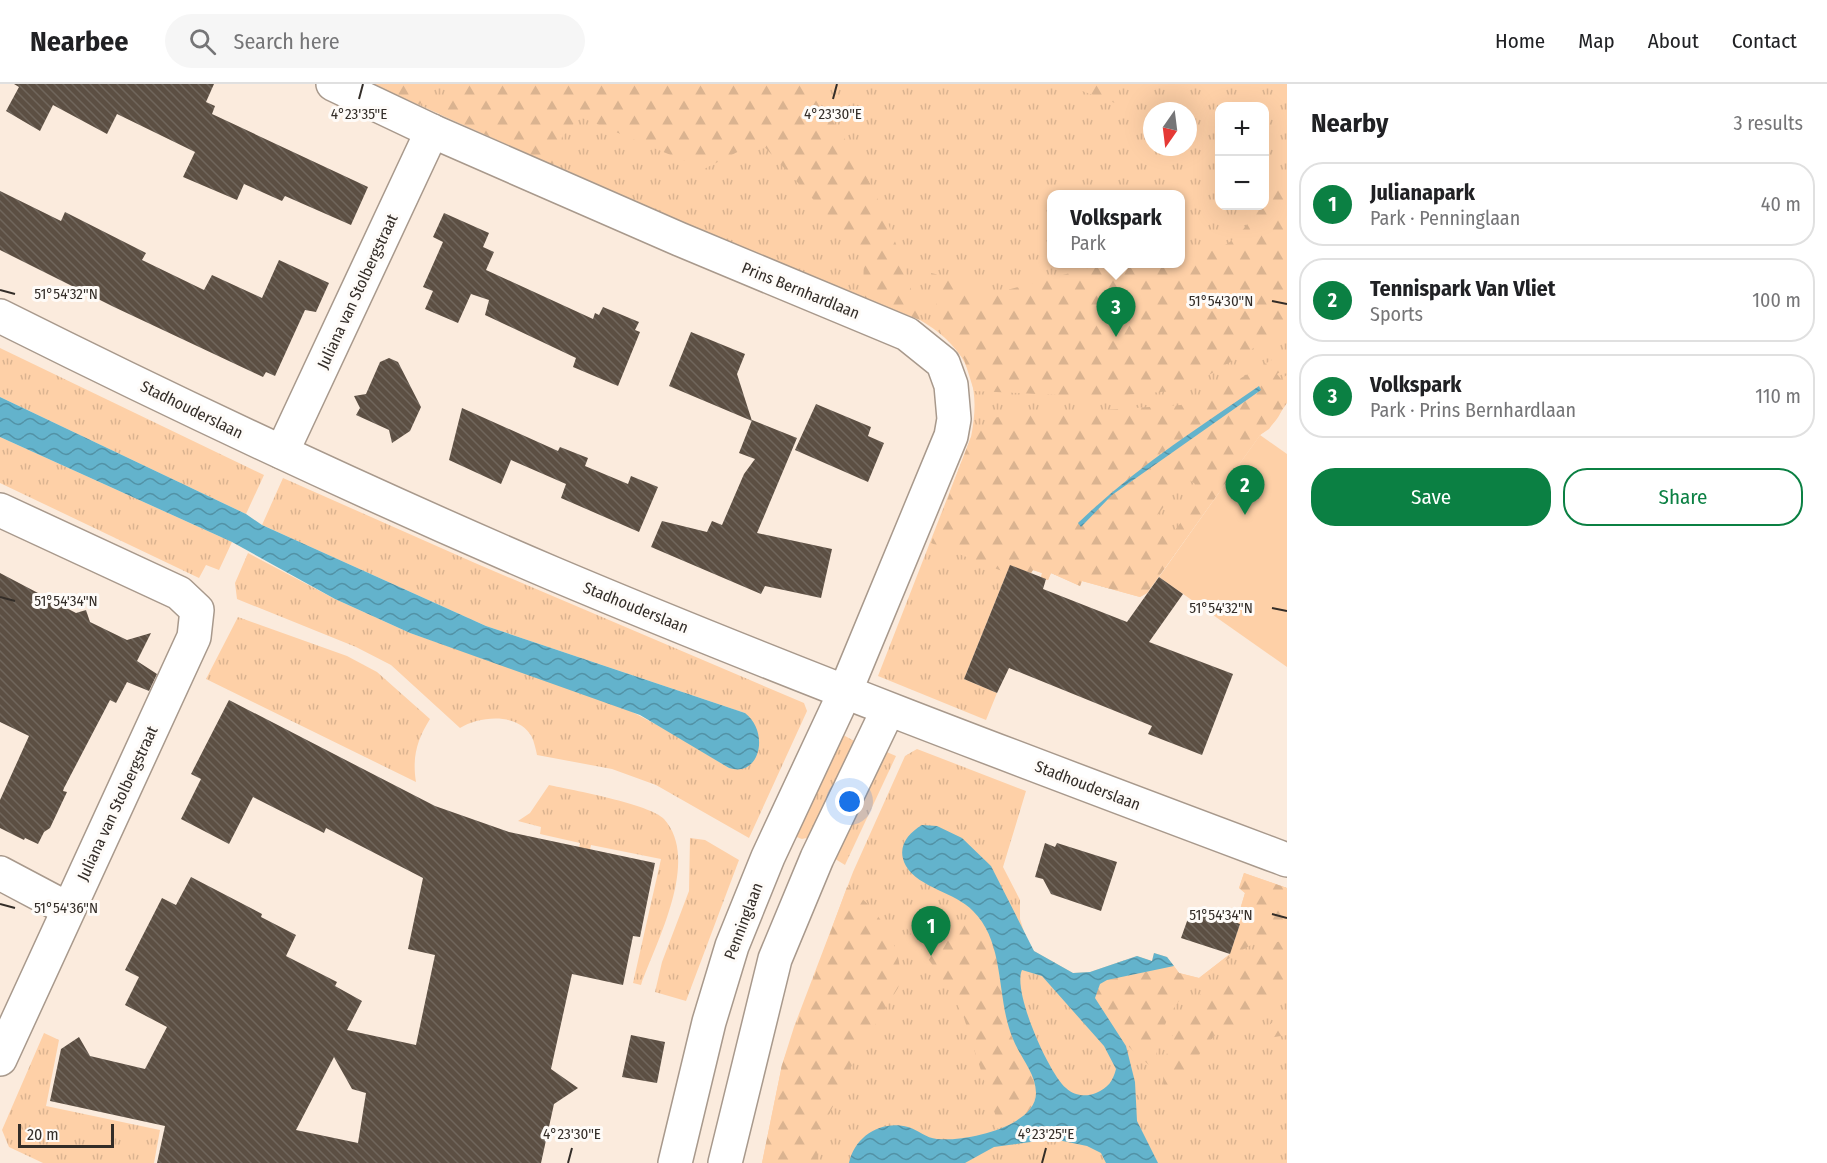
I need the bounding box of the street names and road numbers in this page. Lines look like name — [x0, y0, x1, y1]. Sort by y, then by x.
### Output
street label: Juliana van Stolbergstraat — [313, 210, 402, 372]
street label: Prins Bernhardlaan — [739, 258, 863, 323]
street label: Stadhouderslaan — [137, 376, 246, 442]
street label: Stadhouderslaan — [581, 578, 691, 637]
street label: Juliana van Stolbergstraat — [73, 722, 162, 884]
street label: Stadhouderslaan — [1032, 757, 1143, 814]
street label: Penninglaan — [720, 880, 767, 962]

